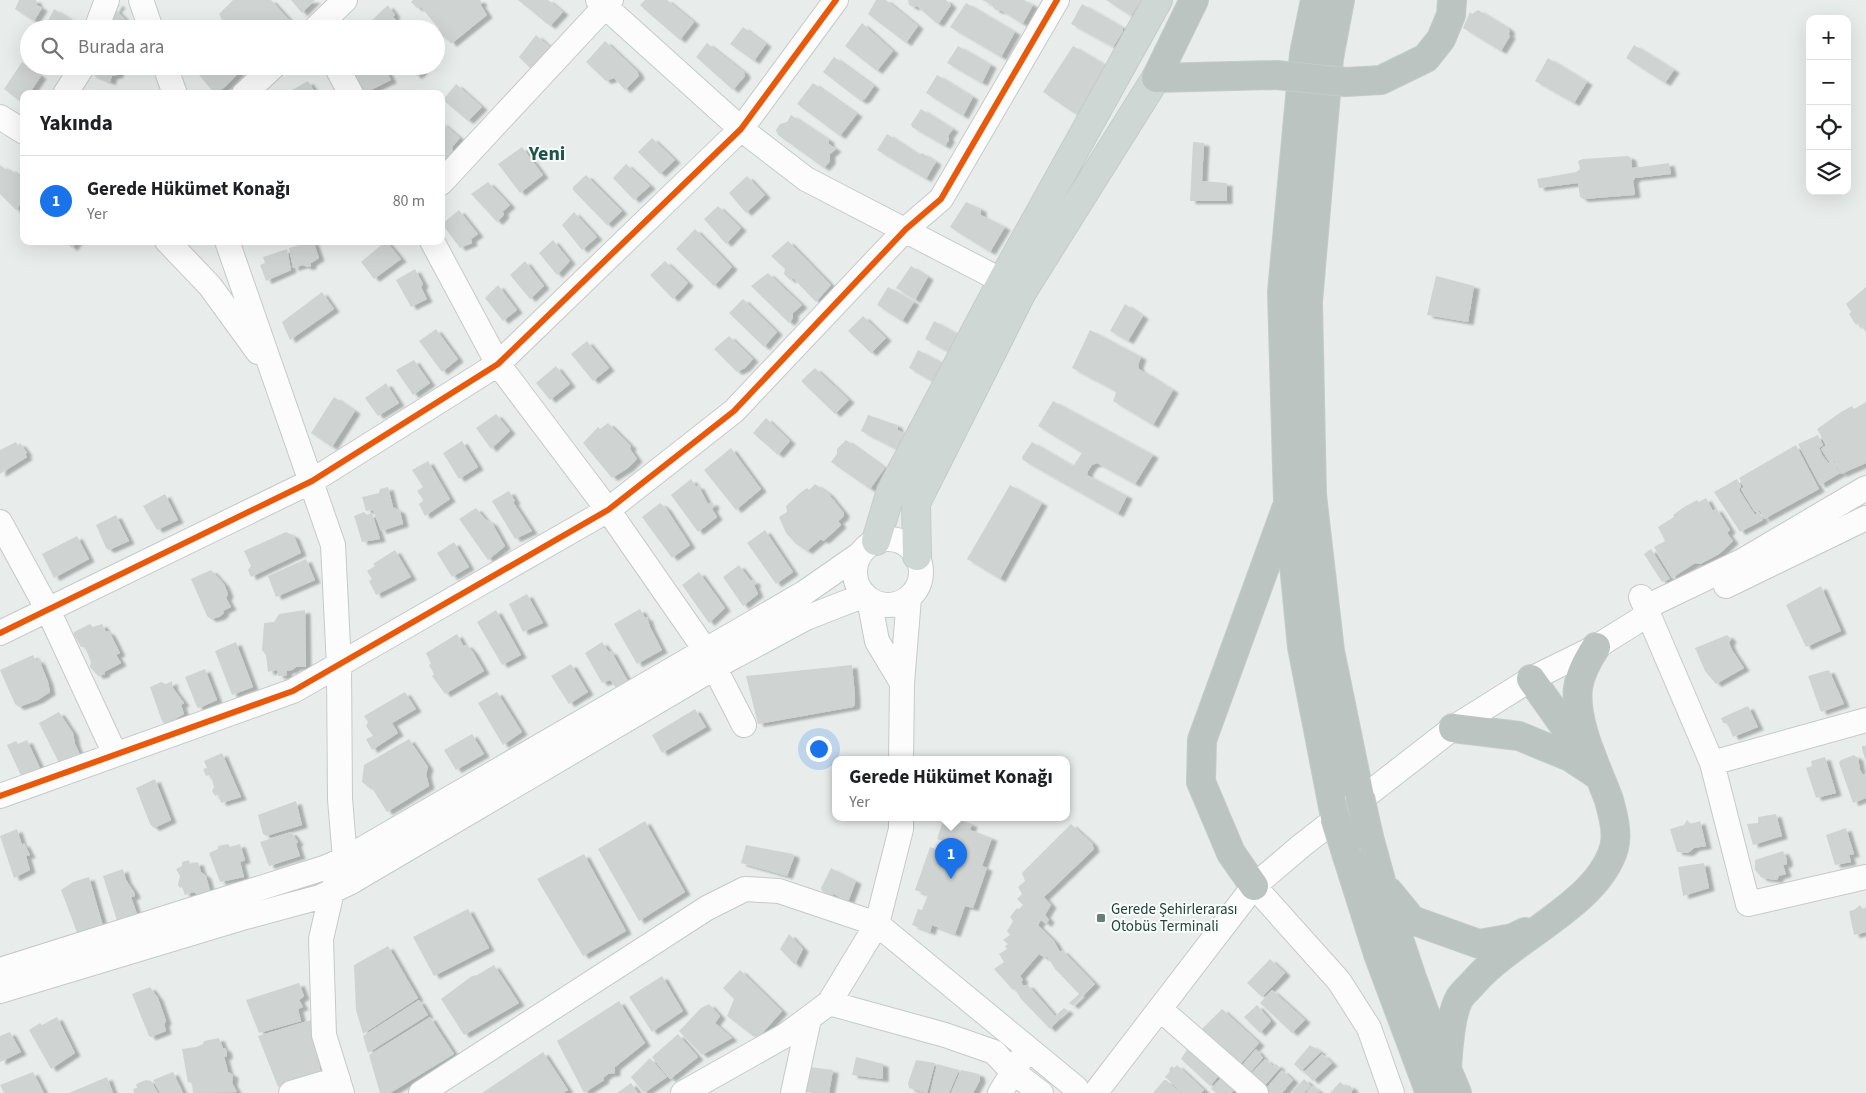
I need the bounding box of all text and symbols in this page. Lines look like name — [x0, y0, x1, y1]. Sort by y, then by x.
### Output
map controls — [1806, 15, 1851, 195]
button: + — [1806, 15, 1851, 60]
search box — [20, 20, 445, 75]
icon: search — [38, 34, 66, 62]
text: Burada ara — [78, 34, 164, 61]
button: − — [1806, 60, 1851, 105]
button: locate — [1806, 105, 1851, 150]
text: Yakında — [40, 108, 113, 138]
district label: Yeni — [528, 140, 565, 168]
button: layers — [1806, 150, 1851, 195]
text: Gerede Hükümet Konağı — [87, 176, 290, 203]
text: 1 — [52, 190, 60, 212]
text: 80 m — [393, 190, 425, 212]
text: Yer — [87, 203, 107, 225]
your location — [806, 736, 832, 762]
popup — [832, 756, 1070, 821]
text: Gerede Hükümet Konağı — [849, 764, 1053, 791]
text: Yer — [849, 791, 870, 813]
pin: 1 — [935, 838, 967, 879]
place label: Gerede Şehirlerarası Otobüs Terminali — [1111, 899, 1238, 937]
marker: Gerede Şehirlerarası Otobüs Terminali — [1095, 912, 1107, 924]

